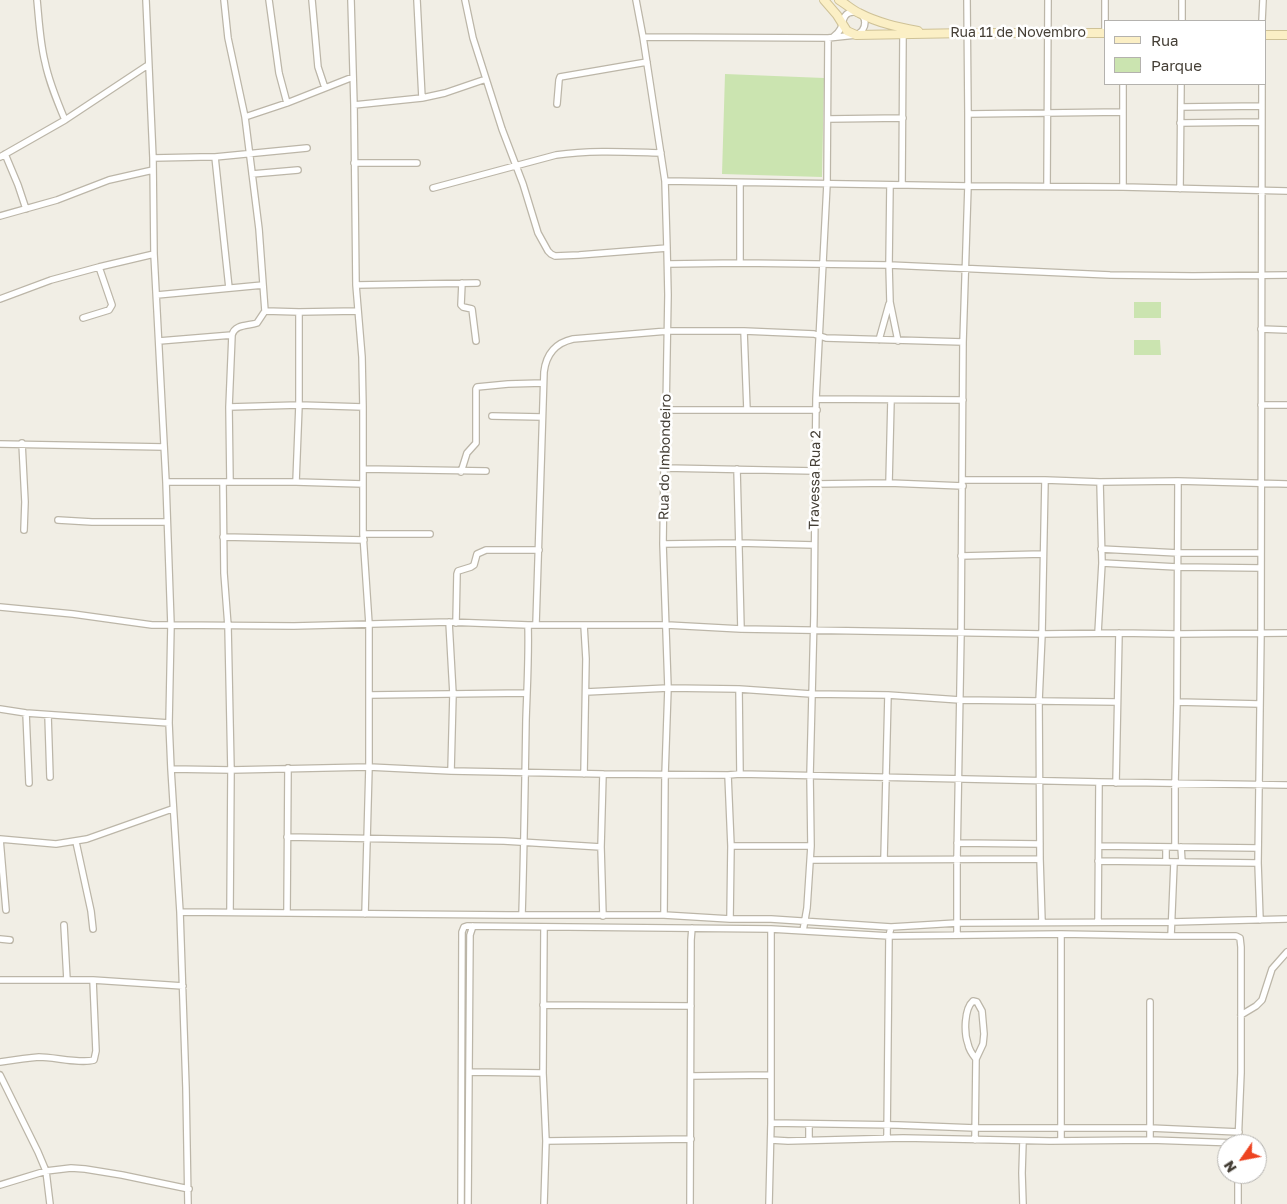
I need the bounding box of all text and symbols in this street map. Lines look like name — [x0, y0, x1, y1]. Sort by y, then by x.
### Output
legend — [1104, 20, 1267, 85]
street label: Rua 11 de Novembro — [950, 25, 1086, 41]
text: Rua — [1151, 31, 1178, 49]
text: Parque — [1151, 56, 1202, 74]
street label: Rua do Imbondeiro — [655, 394, 675, 520]
street label: Travessa Rua 2 — [806, 430, 824, 530]
north arrow — [1217, 1134, 1267, 1184]
text: N — [1220, 1158, 1240, 1176]

